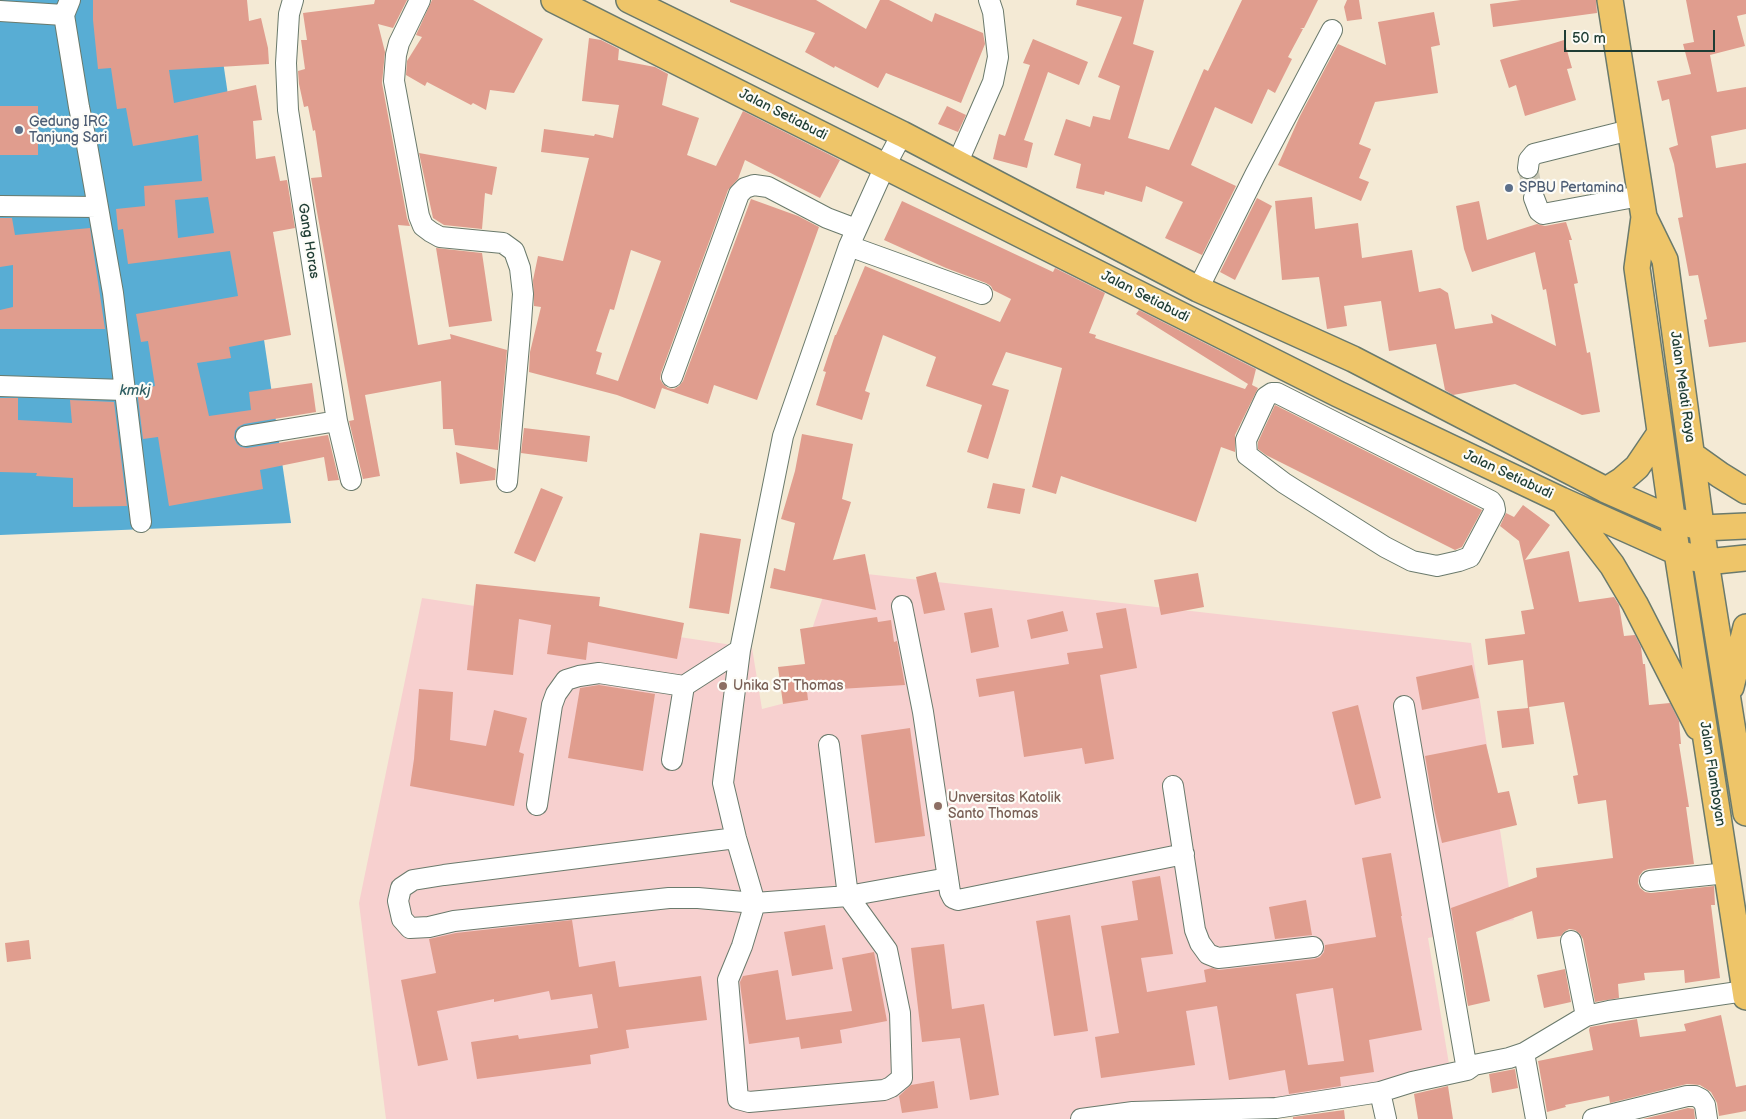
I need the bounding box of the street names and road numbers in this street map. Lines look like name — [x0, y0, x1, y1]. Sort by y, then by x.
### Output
street label: Jalan Setiabudi — [736, 86, 830, 144]
street label: Gang Horas — [294, 202, 322, 280]
street label: Jalan Setiabudi — [1098, 268, 1192, 326]
street label: Jalan Melati Raya — [1666, 330, 1698, 444]
street label: Jalan Setiabudi — [1461, 447, 1555, 503]
street label: Jalan Flamboyan — [1695, 720, 1729, 828]

